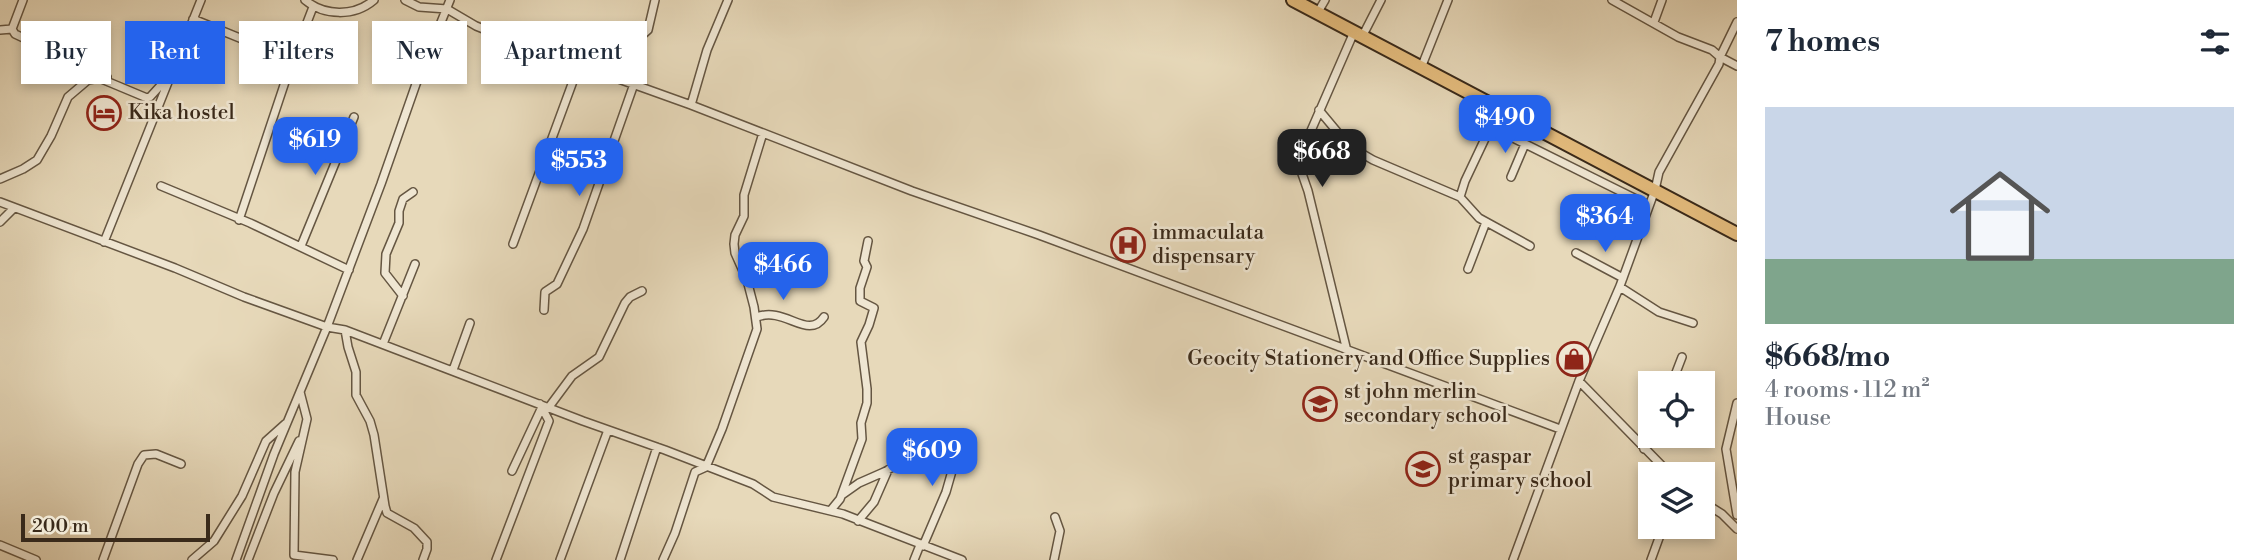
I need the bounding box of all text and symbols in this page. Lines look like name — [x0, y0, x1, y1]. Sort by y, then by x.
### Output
chip: Buy — [21, 21, 111, 84]
chip: Rent — [125, 21, 225, 84]
chip: Filters — [239, 21, 358, 84]
chip: New — [372, 21, 467, 84]
chip: Apartment — [481, 21, 647, 84]
text: 7 homes — [1765, 23, 1880, 61]
icon: filters — [2196, 23, 2234, 61]
hotel icon: Kika hostel — [85, 94, 123, 132]
pin: $490 — [1464, 96, 1546, 155]
place label: Kika hostel — [128, 100, 235, 126]
text: $490 — [1475, 104, 1535, 132]
pin: $619 — [274, 118, 356, 177]
text: $619 — [289, 126, 341, 154]
pin: $668 — [1281, 130, 1363, 189]
pin: $553 — [538, 138, 620, 198]
text: $668 — [1293, 138, 1351, 166]
text: $553 — [551, 147, 607, 175]
icon: home — [1937, 153, 2063, 279]
pin: $364 — [1564, 194, 1646, 254]
text: $364 — [1576, 203, 1634, 231]
place label: immaculata dispensary — [1152, 220, 1265, 270]
hospital icon: immaculata dispensary — [1109, 226, 1147, 264]
pin: $466 — [742, 243, 824, 302]
text: $466 — [754, 251, 812, 279]
text: $668/mo — [1765, 338, 1890, 376]
shop icon: Geocity Stationery and Office Supplies — [1555, 340, 1593, 378]
place label: Geocity Stationery and Office Supplies — [1187, 346, 1550, 372]
map controls — [1638, 371, 1715, 539]
button: locate — [1638, 371, 1715, 448]
text: 4 rooms · 112 m² — [1765, 376, 1930, 404]
place label: st john merlin secondary school — [1344, 379, 1508, 429]
school or university icon: st john merlin secondary school — [1301, 385, 1339, 423]
text: House — [1765, 404, 1831, 432]
pin: $609 — [891, 428, 973, 488]
text: $609 — [902, 437, 962, 465]
place label: st gaspar primary school — [1448, 444, 1592, 494]
school or university icon: st gaspar primary school — [1404, 450, 1442, 488]
button: layers — [1638, 462, 1715, 539]
scale bar — [21, 511, 210, 543]
text: 200 m — [32, 514, 89, 538]

